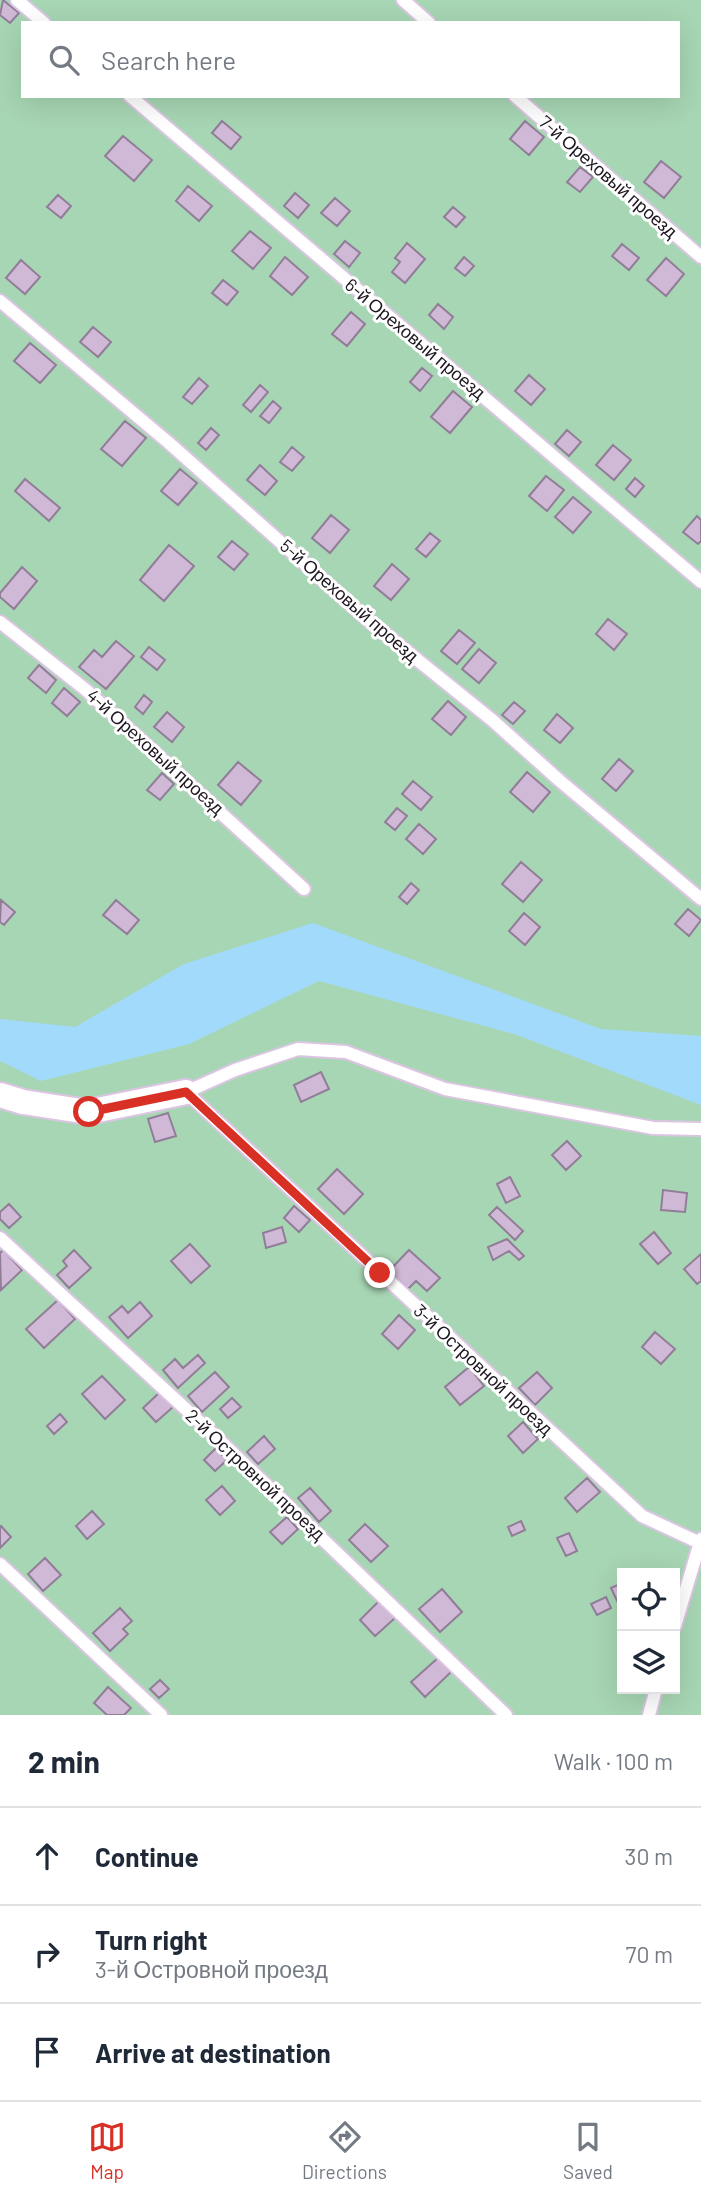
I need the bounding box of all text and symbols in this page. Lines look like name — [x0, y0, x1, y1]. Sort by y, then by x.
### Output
search box — [21, 21, 680, 98]
icon: search — [45, 41, 83, 79]
text: Search here — [101, 44, 236, 75]
street label: 7-й Ореховый проезд — [535, 110, 683, 242]
street label: 6-й Ореховый проезд — [341, 273, 491, 404]
street label: 5-й Ореховый проезд — [276, 534, 424, 667]
street label: 4-й Ореховый проезд — [83, 684, 229, 819]
route start — [73, 1096, 104, 1127]
route end — [364, 1257, 395, 1288]
street label: 3-й Островной проезд — [410, 1299, 558, 1440]
street label: 2-й Островной проезд — [181, 1404, 330, 1545]
map controls — [617, 1568, 680, 1694]
button: locate — [617, 1568, 680, 1631]
button: layers — [617, 1631, 680, 1694]
text: 2 min — [28, 1743, 100, 1779]
text: Walk · 100 m — [554, 1747, 673, 1775]
icon: ahead — [28, 1837, 66, 1875]
text: Continue — [95, 1841, 199, 1872]
text: 30 m — [625, 1842, 673, 1870]
text: Turn right — [95, 1924, 208, 1955]
icon: right — [28, 1935, 66, 1973]
text: 70 m — [626, 1940, 673, 1968]
text: 3-й Островной проезд — [95, 1955, 328, 1983]
icon: arrive — [28, 2033, 66, 2071]
text: Arrive at destination — [95, 2037, 331, 2068]
tab: Map — [88, 2118, 126, 2183]
tab: Directions — [302, 2118, 387, 2183]
tab: Saved — [563, 2118, 613, 2183]

